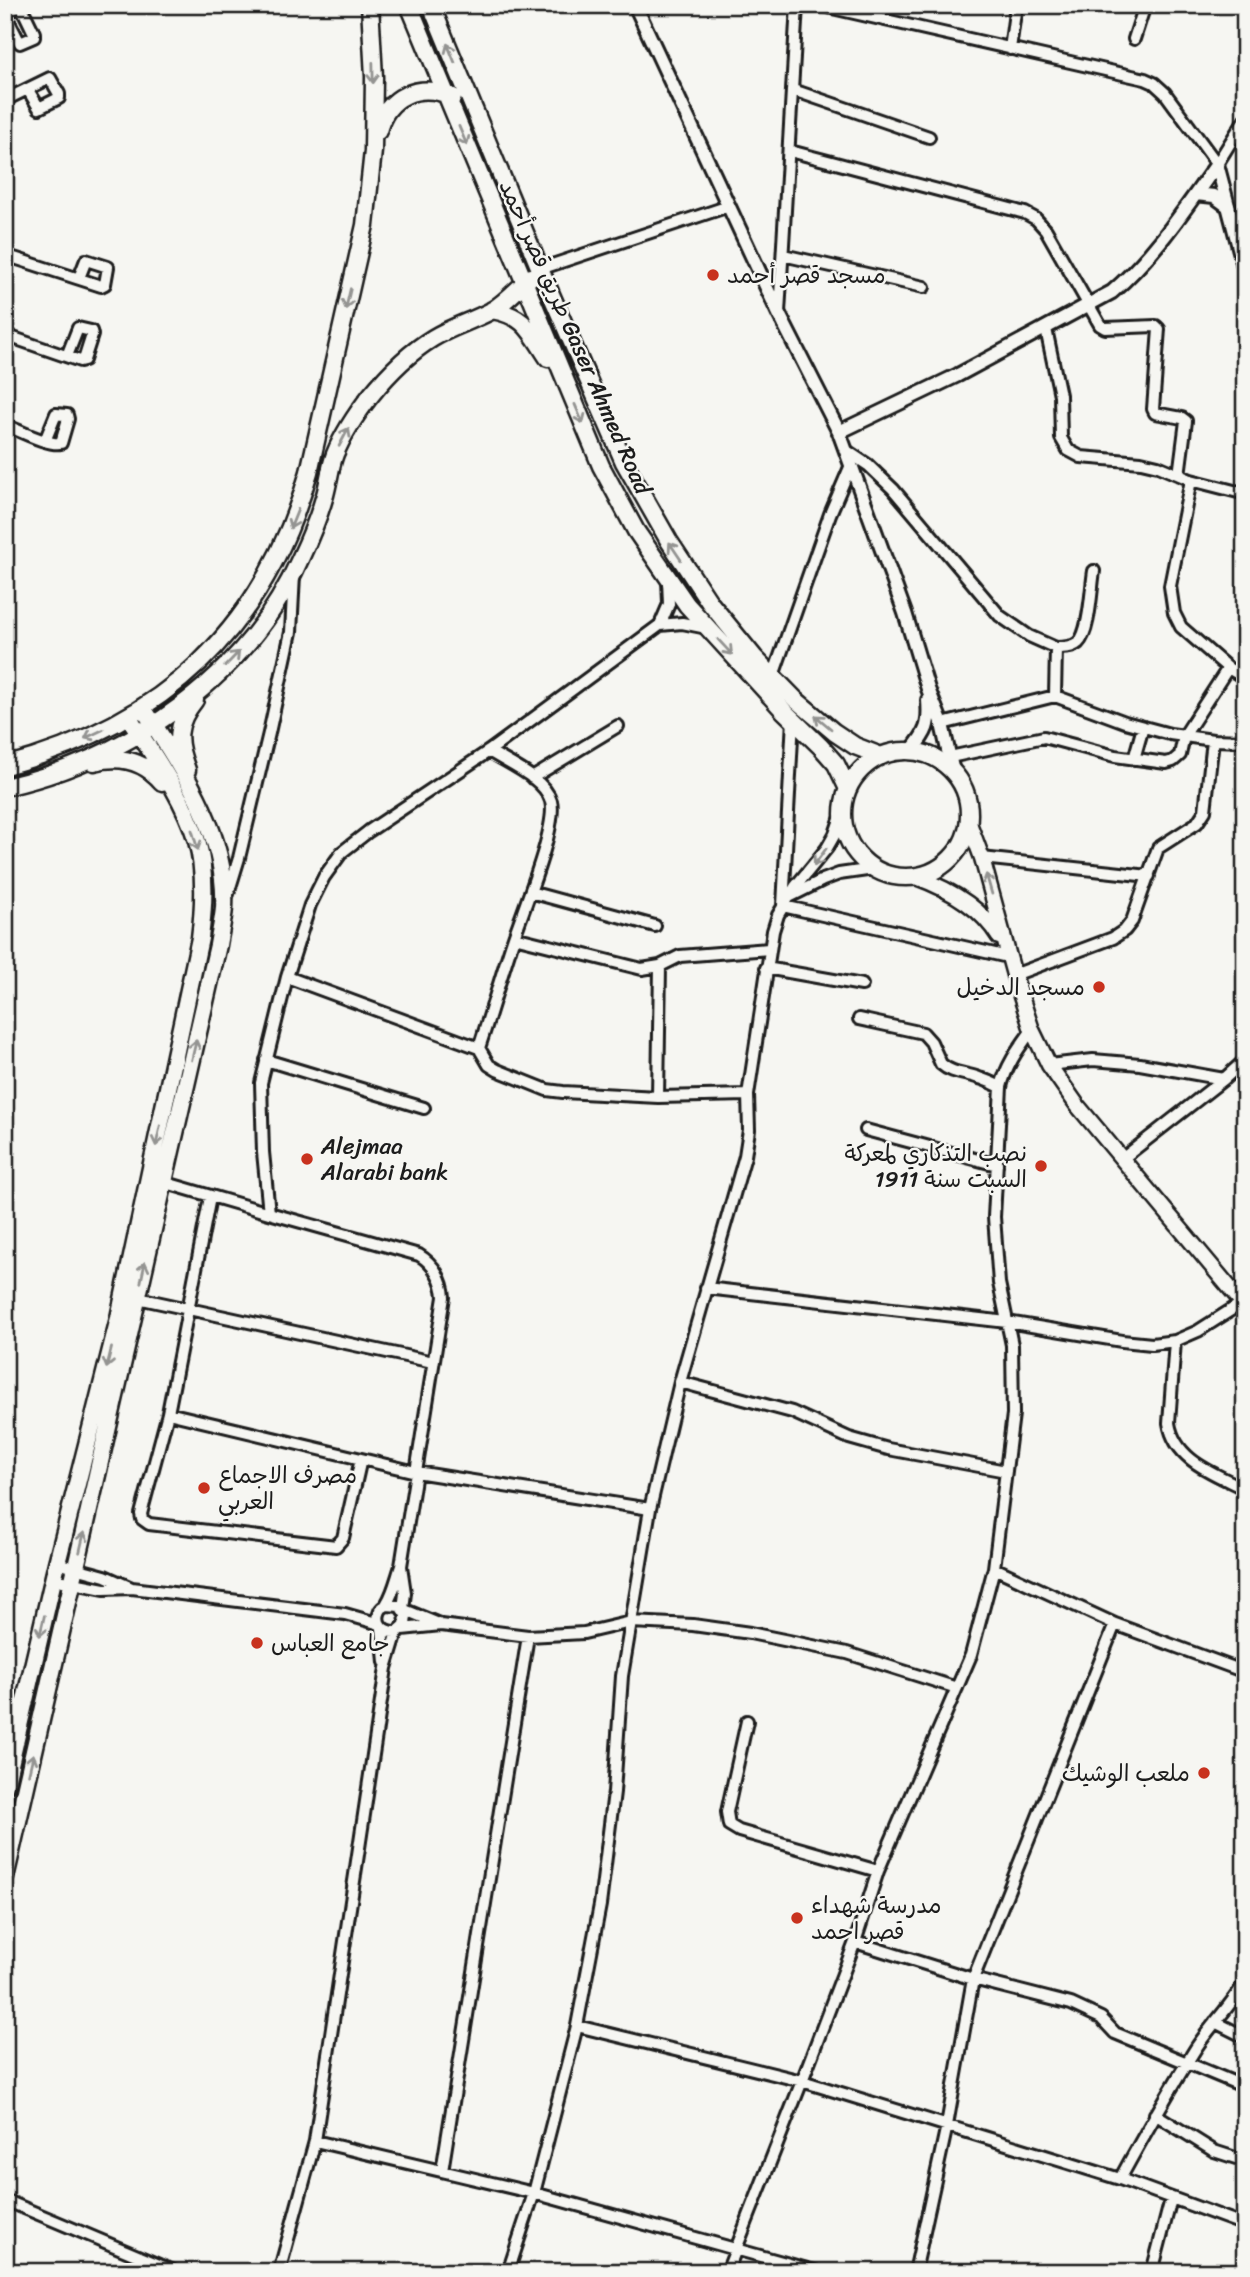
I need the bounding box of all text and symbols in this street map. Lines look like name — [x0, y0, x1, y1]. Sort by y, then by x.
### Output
one-way arrow — [443, 43, 456, 65]
one-way arrow — [367, 62, 380, 85]
one-way arrow — [457, 125, 470, 147]
street label: طريق قصر أحمد Gaser Ahmed Road — [487, 173, 664, 503]
place label: مسجد قصر أحمد — [727, 255, 886, 296]
marker: مسجد قصر أحمد — [705, 267, 721, 283]
one-way arrow — [341, 287, 354, 309]
one-way arrow — [573, 403, 586, 424]
one-way arrow — [338, 427, 351, 448]
one-way arrow — [287, 508, 300, 530]
one-way arrow — [668, 541, 682, 561]
one-way arrow — [716, 638, 733, 655]
one-way arrow — [224, 651, 241, 668]
one-way arrow — [814, 714, 832, 730]
one-way arrow — [84, 727, 105, 741]
one-way arrow — [190, 829, 203, 851]
one-way arrow — [813, 847, 827, 866]
one-way arrow — [982, 874, 995, 896]
place label: مسجد الدخيل — [957, 967, 1085, 1008]
marker: مسجد الدخيل — [1091, 979, 1107, 995]
one-way arrow — [187, 1039, 201, 1062]
one-way arrow — [151, 1124, 165, 1147]
place label: Alejmaa Alarabi bank — [320, 1126, 449, 1193]
place label: نصب التذكاري لمعركة السبت سنة 1911 — [844, 1133, 1027, 1200]
marker: Alejmaa Alarabi bank — [299, 1151, 315, 1167]
marker: نصب التذكاري لمعركة السبت سنة 1911 — [1033, 1158, 1049, 1174]
one-way arrow — [137, 1261, 151, 1284]
one-way arrow — [102, 1346, 115, 1368]
place label: مصرف الاجماع العربي — [218, 1455, 357, 1522]
marker: مصرف الاجماع العربي — [196, 1480, 212, 1496]
one-way arrow — [76, 1531, 89, 1554]
one-way arrow — [35, 1614, 48, 1637]
place label: جامع العباس — [271, 1623, 390, 1664]
marker: جامع العباس — [249, 1635, 265, 1651]
one-way arrow — [25, 1753, 39, 1776]
place label: ملعب الوشيك — [1062, 1753, 1190, 1794]
marker: ملعب الوشيك — [1196, 1765, 1212, 1781]
place label: مدرسة شهداء قصر احمد — [811, 1885, 942, 1952]
marker: مدرسة شهداء قصر احمد — [789, 1910, 805, 1926]

